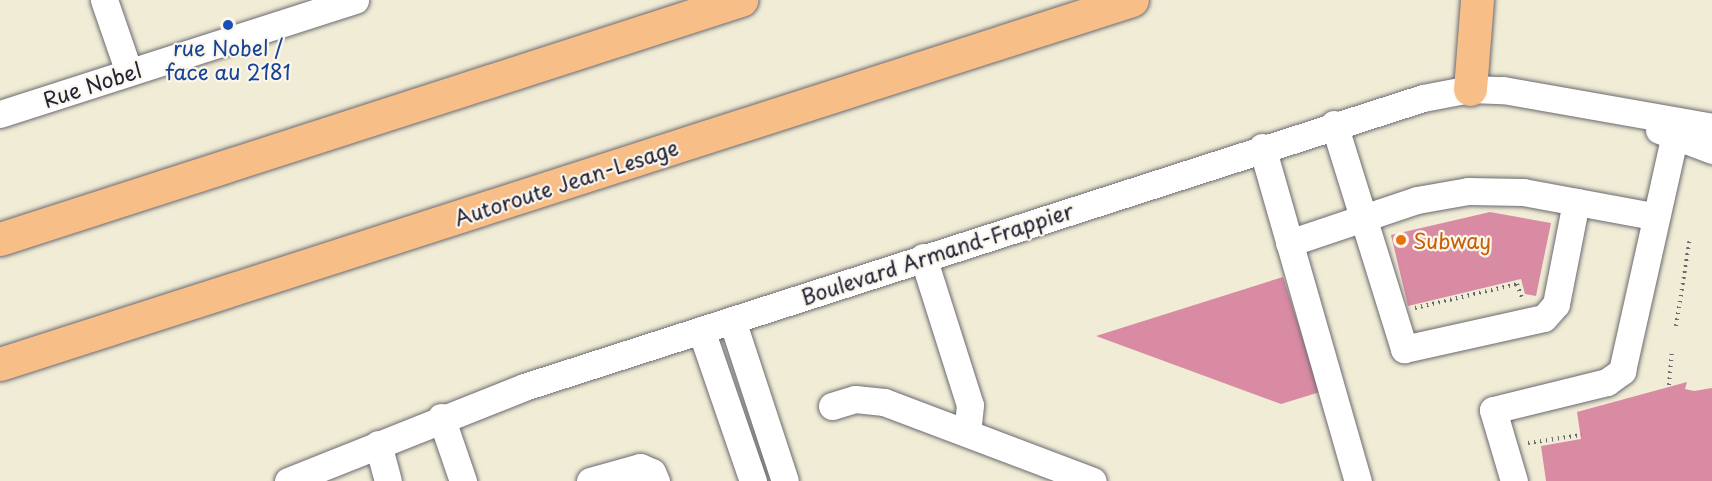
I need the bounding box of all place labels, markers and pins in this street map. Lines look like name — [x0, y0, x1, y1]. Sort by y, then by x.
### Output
marker: rue Nobel / face au 2181 — [221, 18, 235, 32]
place label: rue Nobel / face au 2181 — [165, 34, 291, 84]
place label: Subway — [1413, 227, 1491, 253]
marker: Subway — [1394, 233, 1408, 247]

